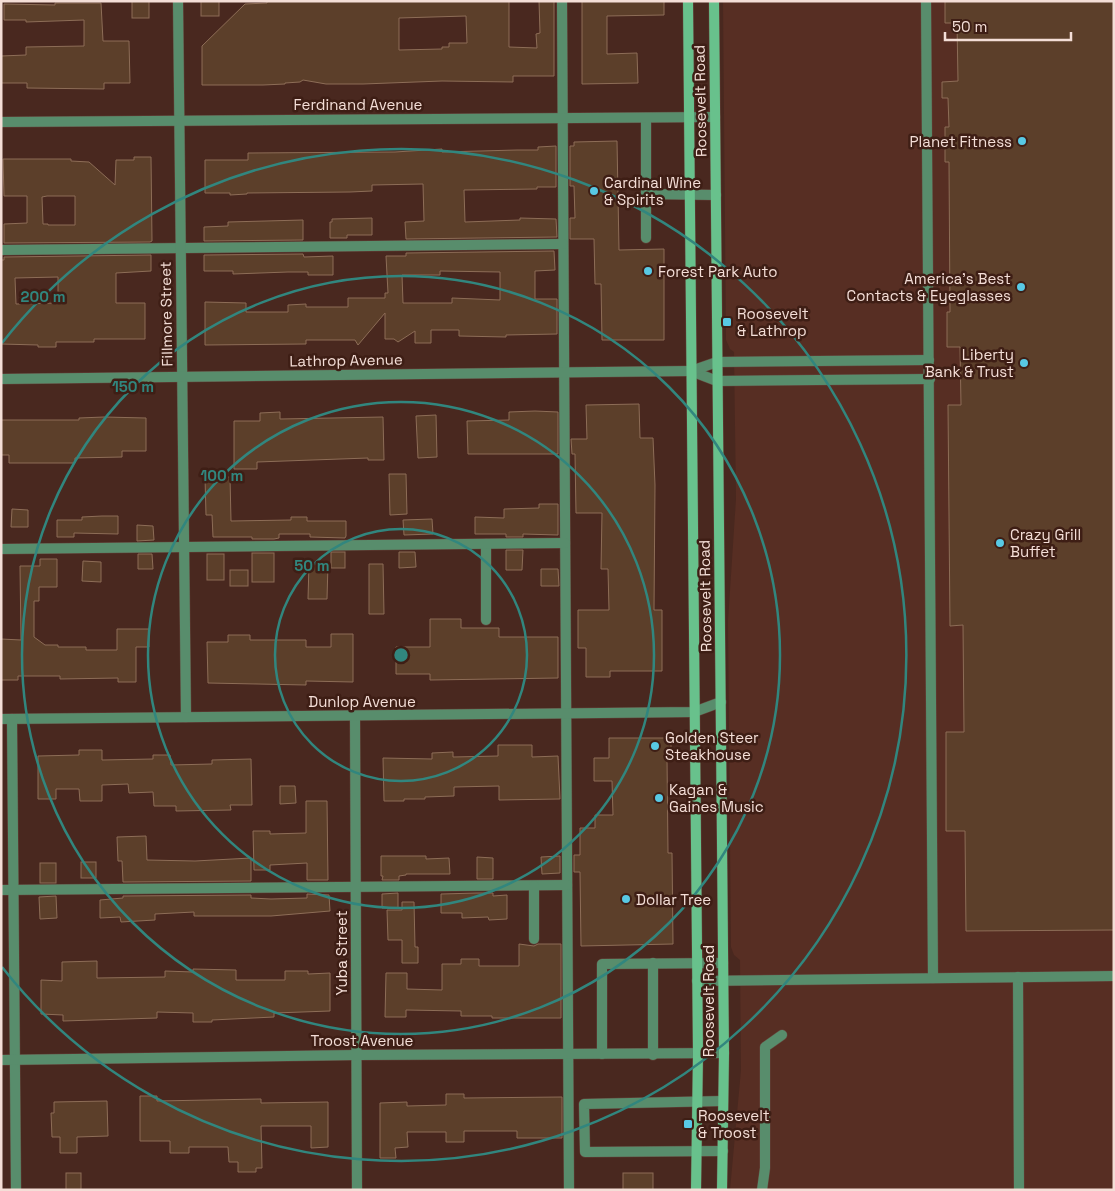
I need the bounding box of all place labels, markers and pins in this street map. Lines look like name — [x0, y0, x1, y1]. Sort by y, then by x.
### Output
place label: Planet Fitness — [910, 132, 1012, 151]
marker: Planet Fitness — [1016, 135, 1028, 147]
place label: Cardinal Wine & Spirits — [604, 173, 701, 209]
marker: Cardinal Wine & Spirits — [588, 185, 600, 197]
place label: Forest Park Auto — [658, 262, 777, 281]
marker: Forest Park Auto — [642, 265, 654, 277]
place label: America's Best Contacts & Eyeglasses — [847, 269, 1011, 305]
marker: America's Best Contacts & Eyeglasses — [1015, 281, 1027, 293]
place label: Roosevelt & Lathrop — [737, 304, 809, 340]
marker: Roosevelt & Lathrop — [721, 316, 733, 328]
place label: Liberty Bank & Trust — [925, 345, 1014, 381]
marker: Liberty Bank & Trust — [1018, 357, 1030, 369]
place label: Crazy Grill Buffet — [1010, 525, 1081, 561]
marker: Crazy Grill Buffet — [994, 537, 1006, 549]
centre of rings — [392, 646, 410, 664]
place label: Golden Steer Steakhouse — [665, 728, 759, 764]
marker: Golden Steer Steakhouse — [649, 740, 661, 752]
place label: Kagan & Gaines Music — [669, 780, 764, 816]
marker: Kagan & Gaines Music — [653, 792, 665, 804]
place label: Dollar Tree — [636, 890, 711, 909]
marker: Dollar Tree — [620, 893, 632, 905]
place label: Roosevelt & Troost — [698, 1106, 770, 1142]
marker: Roosevelt & Troost — [682, 1118, 694, 1130]

